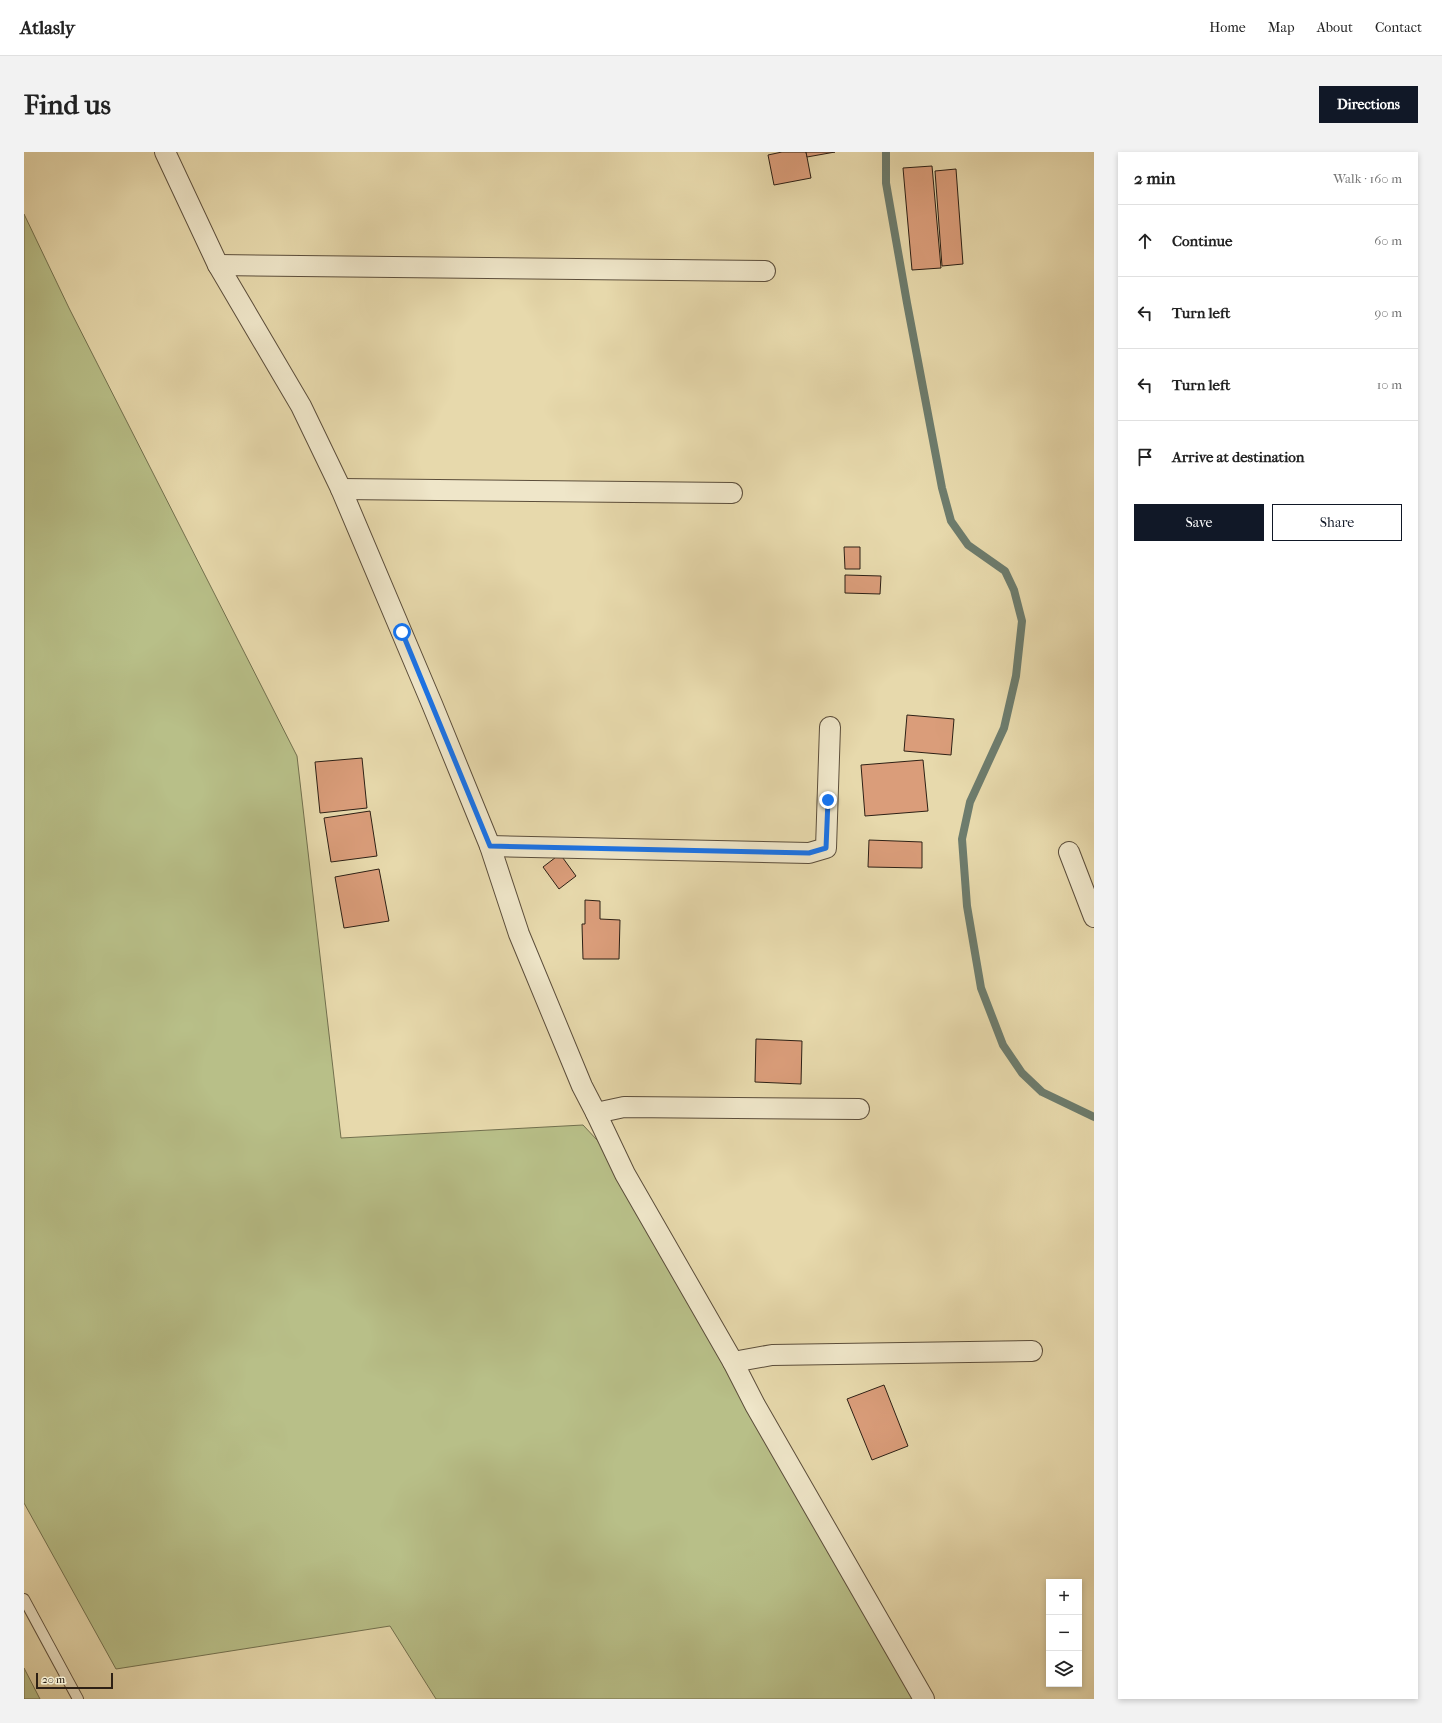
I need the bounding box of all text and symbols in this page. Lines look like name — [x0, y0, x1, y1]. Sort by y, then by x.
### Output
text: Atlasly — [20, 17, 75, 39]
text: Home — [1209, 19, 1246, 36]
text: Map — [1268, 19, 1295, 36]
text: About — [1317, 19, 1353, 36]
text: Contact — [1375, 19, 1422, 36]
button: Directions — [1319, 86, 1418, 123]
text: Find us — [24, 88, 111, 121]
text: 2 min — [1134, 168, 1175, 188]
text: Walk · 160 m — [1333, 171, 1402, 186]
icon: ahead — [1134, 230, 1156, 252]
text: Continue — [1172, 232, 1232, 250]
text: 60 m — [1374, 233, 1402, 248]
icon: left — [1134, 302, 1156, 324]
text: Turn left — [1172, 304, 1230, 322]
text: 90 m — [1374, 305, 1402, 320]
icon: left — [1134, 374, 1156, 396]
text: Turn left — [1172, 376, 1230, 394]
text: 10 m — [1377, 377, 1402, 392]
icon: arrive — [1134, 446, 1156, 468]
text: Arrive at destination — [1172, 448, 1304, 466]
button: Save — [1134, 504, 1264, 541]
button: Share — [1272, 504, 1402, 541]
route start — [393, 623, 411, 641]
route end — [819, 791, 837, 809]
map controls — [1046, 1579, 1082, 1687]
button: + — [1046, 1579, 1082, 1615]
button: − — [1046, 1615, 1082, 1651]
button: layers — [1046, 1651, 1082, 1687]
scale bar — [36, 1671, 113, 1690]
text: 20 m — [42, 1673, 65, 1686]

